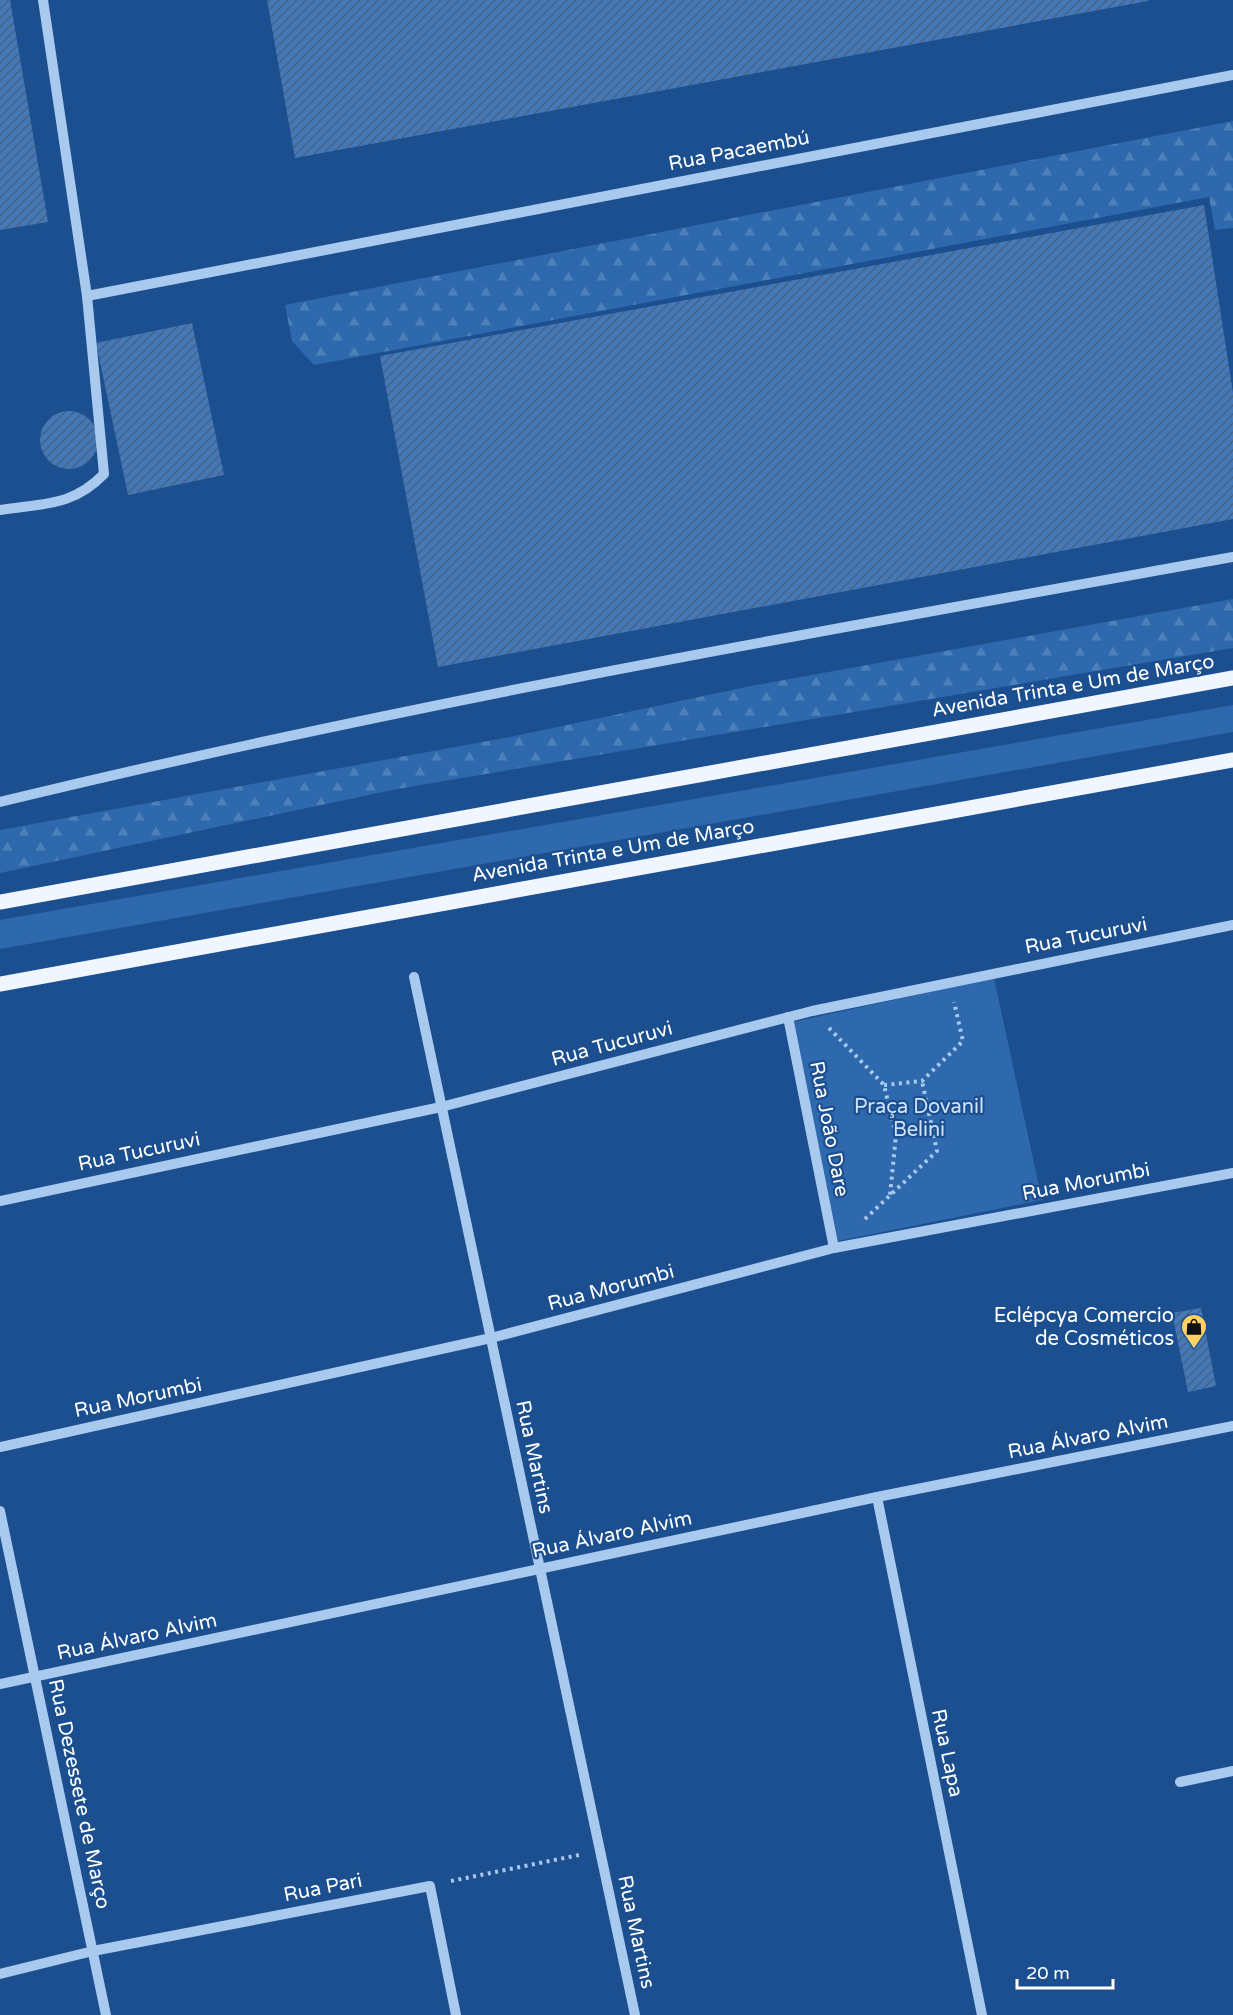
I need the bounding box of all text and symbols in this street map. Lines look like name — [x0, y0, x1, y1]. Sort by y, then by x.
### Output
street label: Rua Pacaembú — [666, 126, 812, 176]
street label: Avenida Trinta e Um de Março — [930, 649, 1216, 723]
street label: Avenida Trinta e Um de Março — [470, 814, 756, 888]
street label: Rua Tucuruvi — [1023, 912, 1149, 960]
street label: Rua Tucuruvi — [549, 1016, 675, 1072]
street label: Rua João Dare — [804, 1059, 854, 1199]
park label: Praça Dovanil Belini — [854, 1095, 984, 1142]
street label: Rua Tucuruvi — [76, 1127, 202, 1177]
street label: Rua Morumbi — [1020, 1158, 1152, 1206]
street label: Rua Morumbi — [545, 1260, 677, 1316]
place label: Eclépcya Comercio de Cosméticos — [994, 1304, 1174, 1351]
shop icon: Eclépcya Comercio de Cosméticos — [1179, 1312, 1209, 1350]
street label: Rua Morumbi — [72, 1373, 204, 1423]
street label: Rua Martins — [510, 1398, 558, 1516]
street label: Rua Álvaro Alvim — [1006, 1409, 1170, 1464]
street label: Rua Álvaro Alvim — [530, 1505, 694, 1564]
street label: Rua Álvaro Alvim — [55, 1607, 219, 1666]
street label: Rua Dezessete de Março — [43, 1677, 115, 1911]
street label: Rua Lapa — [926, 1707, 968, 1799]
street label: Rua Pari — [282, 1869, 364, 1907]
street label: Rua Martins — [612, 1873, 660, 1991]
scale bar — [1017, 1952, 1113, 1990]
text: 20 m — [1026, 1962, 1070, 1984]

